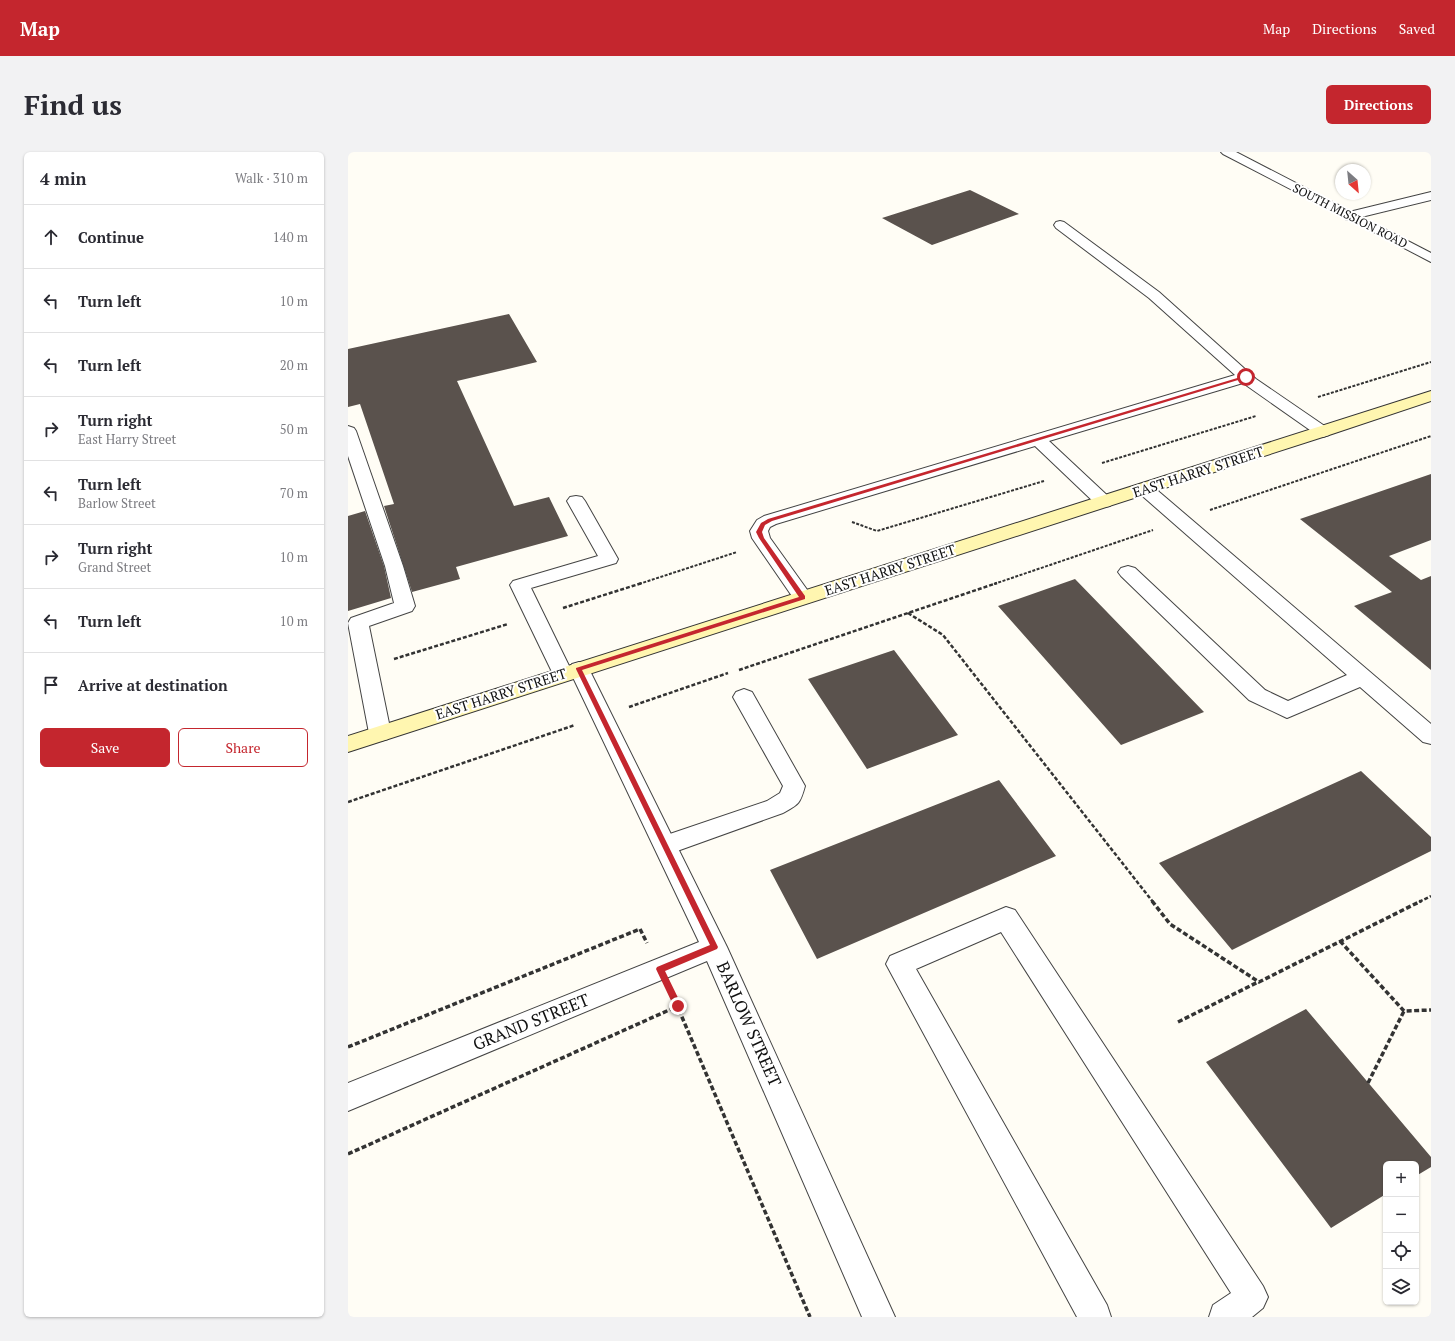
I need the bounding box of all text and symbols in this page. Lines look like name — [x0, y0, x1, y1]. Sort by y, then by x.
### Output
text: Map — [20, 16, 60, 41]
text: Map — [1263, 19, 1290, 38]
text: Directions — [1312, 19, 1377, 38]
text: Saved — [1399, 19, 1435, 38]
button: Directions — [1326, 85, 1431, 124]
text: Find us — [24, 86, 122, 123]
north arrow — [1335, 164, 1371, 200]
text: 4 min — [40, 167, 87, 190]
text: Walk · 310 m — [235, 169, 308, 187]
street label: SOUTH MISSION ROAD — [1290, 180, 1410, 251]
icon: ahead — [40, 226, 62, 248]
text: Continue — [78, 227, 144, 247]
text: 140 m — [273, 228, 308, 246]
icon: left — [40, 290, 62, 312]
text: Turn left — [78, 291, 142, 311]
text: 10 m — [280, 292, 308, 310]
icon: left — [40, 354, 62, 376]
text: Turn left — [78, 355, 142, 375]
text: 20 m — [280, 356, 308, 374]
route start — [1237, 368, 1255, 386]
text: Turn right — [78, 410, 153, 430]
icon: right — [40, 418, 62, 440]
text: 50 m — [280, 420, 308, 438]
text: East Harry Street — [78, 430, 176, 448]
street label: EAST HARRY STREET — [1130, 441, 1266, 502]
text: Turn left — [78, 474, 142, 494]
icon: left — [40, 482, 62, 504]
text: 70 m — [280, 484, 308, 502]
text: Barlow Street — [78, 494, 156, 512]
text: Turn right — [78, 538, 153, 558]
street label: EAST HARRY STREET — [822, 539, 958, 600]
icon: right — [40, 546, 62, 568]
text: 10 m — [280, 548, 308, 566]
text: Grand Street — [78, 558, 151, 576]
icon: left — [40, 610, 62, 632]
text: Turn left — [78, 611, 142, 631]
text: 10 m — [280, 612, 308, 630]
street label: EAST HARRY STREET — [433, 663, 569, 724]
icon: arrive — [40, 674, 62, 696]
text: Arrive at destination — [78, 675, 228, 695]
button: Save — [40, 728, 170, 767]
button: Share — [178, 728, 308, 767]
street label: BARLOW STREET — [712, 958, 788, 1090]
street label: GRAND STREET — [469, 988, 593, 1055]
route end — [669, 997, 687, 1015]
map controls — [1383, 1161, 1419, 1305]
button: + — [1383, 1161, 1419, 1197]
button: − — [1383, 1197, 1419, 1233]
button: locate — [1383, 1233, 1419, 1269]
button: layers — [1383, 1269, 1419, 1305]

